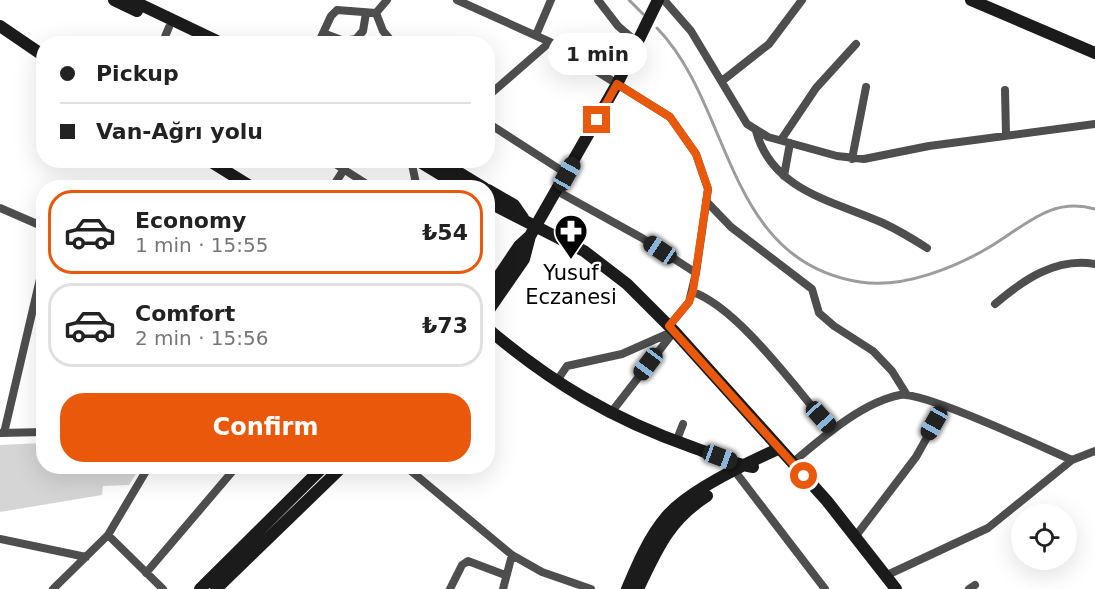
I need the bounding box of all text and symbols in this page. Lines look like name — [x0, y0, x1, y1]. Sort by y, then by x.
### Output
callout: 1 min — [548, 33, 646, 75]
text: 1 min — [566, 42, 629, 66]
text: Pickup — [96, 61, 179, 86]
route end — [583, 106, 610, 133]
text: Van-Ağrı yolu — [96, 119, 263, 144]
car — [550, 154, 584, 194]
icon: car — [63, 205, 117, 259]
text: Economy — [135, 208, 246, 233]
pharmacy icon: Yusuf Eczanesi — [553, 213, 589, 260]
text: ₺54 — [422, 220, 468, 245]
car — [640, 232, 680, 268]
text: 1 min · 15:55 — [135, 233, 269, 257]
place label: Yusuf Eczanesi — [525, 261, 617, 309]
icon: car — [63, 298, 117, 352]
text: Comfort — [135, 301, 235, 326]
text: ₺73 — [422, 313, 468, 338]
text: 2 min · 15:56 — [135, 326, 269, 350]
car — [630, 344, 666, 384]
button: Confirm — [60, 393, 471, 462]
car — [802, 398, 840, 436]
car — [917, 403, 951, 443]
car — [700, 442, 740, 472]
route start — [790, 462, 817, 489]
map controls — [1011, 504, 1077, 570]
button: locate — [1011, 504, 1077, 570]

